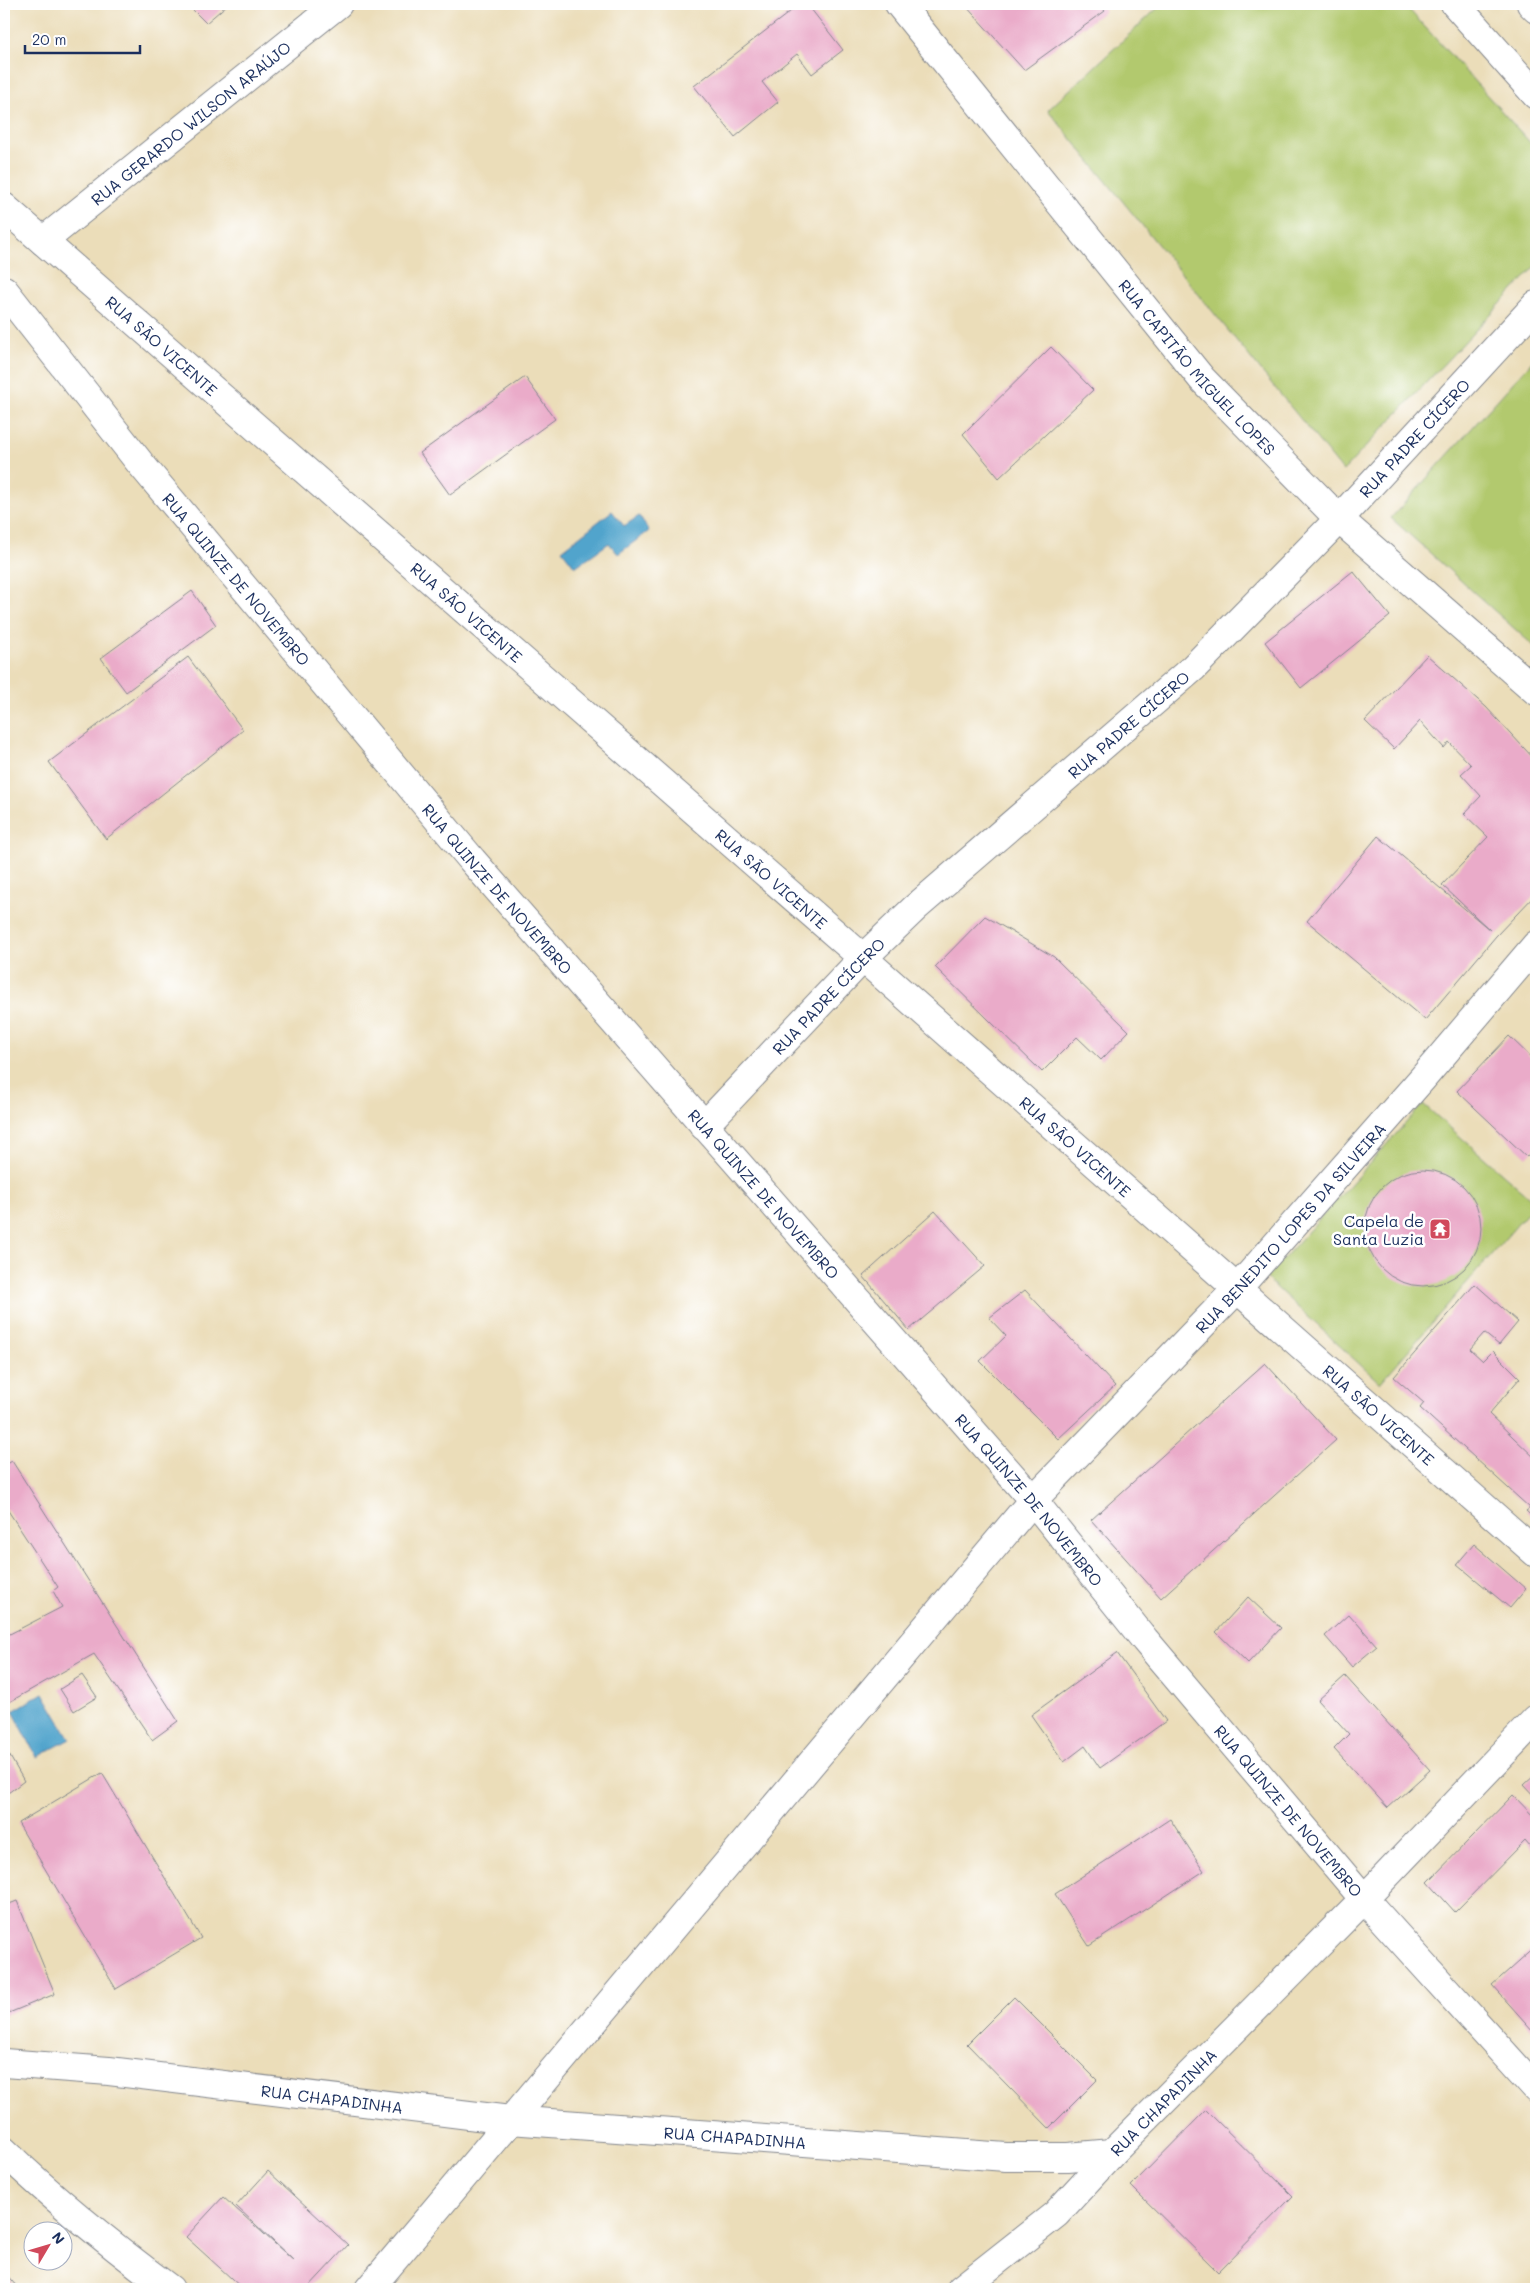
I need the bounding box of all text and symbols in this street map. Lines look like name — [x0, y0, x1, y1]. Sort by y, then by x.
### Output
scale bar — [25, 22, 140, 54]
text: 20 m — [32, 29, 66, 49]
street label: RUA GERARDO WILSON ARAÚJO — [86, 36, 295, 209]
street label: RUA CAPITÃO MIGUEL LOPES — [1115, 274, 1281, 459]
street label: RUA SÃO VICENTE — [102, 291, 222, 400]
street label: RUA PADRE CÍCERO — [1354, 374, 1474, 501]
street label: RUA QUINZE DE NOVEMBRO — [158, 488, 315, 670]
street label: RUA SÃO VICENTE — [407, 557, 527, 666]
street label: RUA PADRE CÍCERO — [1063, 666, 1193, 782]
street label: RUA QUINZE DE NOVEMBRO — [418, 799, 577, 978]
street label: RUA SÃO VICENTE — [712, 824, 832, 933]
street label: RUA PADRE CÍCERO — [767, 933, 889, 1059]
street label: RUA SÃO VICENTE — [1016, 1091, 1136, 1201]
street label: RUA QUINZE DE NOVEMBRO — [684, 1104, 844, 1283]
street label: RUA BENEDITO LOPES DA SILVEIRA — [1190, 1118, 1390, 1337]
place label: Capela de Santa Luzia — [1333, 1210, 1424, 1249]
temple icon: Capela de Santa Luzia — [1428, 1217, 1452, 1241]
street label: RUA SÃO VICENTE — [1319, 1359, 1439, 1469]
street label: RUA QUINZE DE NOVEMBRO — [951, 1409, 1108, 1590]
street label: RUA QUINZE DE NOVEMBRO — [1210, 1720, 1368, 1901]
street label: RUA CHAPADINHA — [1105, 2044, 1221, 2160]
street label: RUA CHAPADINHA — [260, 2079, 404, 2117]
street label: RUA CHAPADINHA — [663, 2121, 807, 2153]
north arrow — [22, 2220, 72, 2270]
text: N — [48, 2228, 69, 2248]

